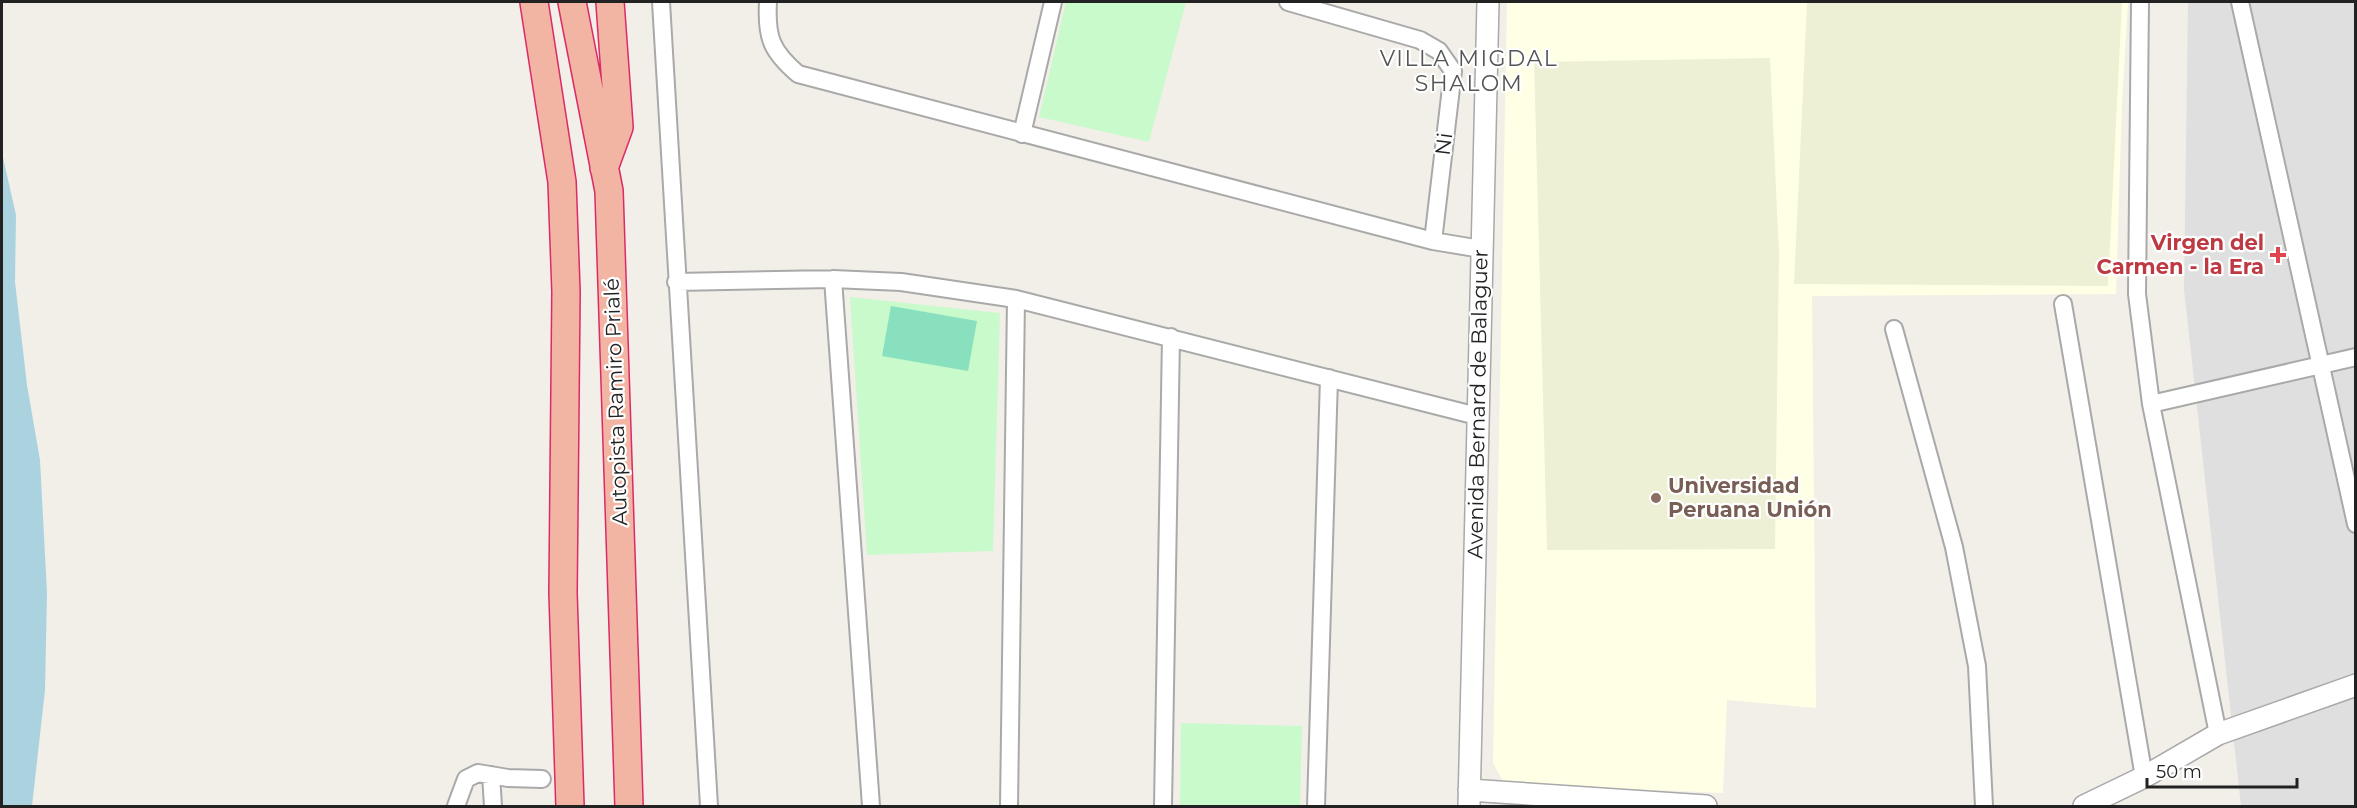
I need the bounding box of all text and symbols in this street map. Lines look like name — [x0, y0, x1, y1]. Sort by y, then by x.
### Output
district label: VILLA MIGDAL SHALOM — [1380, 45, 1558, 97]
street label: Ni — [1430, 131, 1457, 157]
place label: Virgen del Carmen - la Era — [2097, 230, 2264, 279]
marker: Virgen del Carmen - la Era — [2269, 246, 2287, 264]
street label: Avenida Bernard de Balaguer — [1462, 249, 1493, 559]
street label: Autopista Ramiro Prialé — [599, 278, 632, 526]
place label: Universidad Peruana Unión — [1668, 473, 1832, 522]
marker: Universidad Peruana Unión — [1649, 491, 1663, 505]
scale bar — [2147, 751, 2297, 789]
text: 50 m — [2156, 761, 2202, 783]

